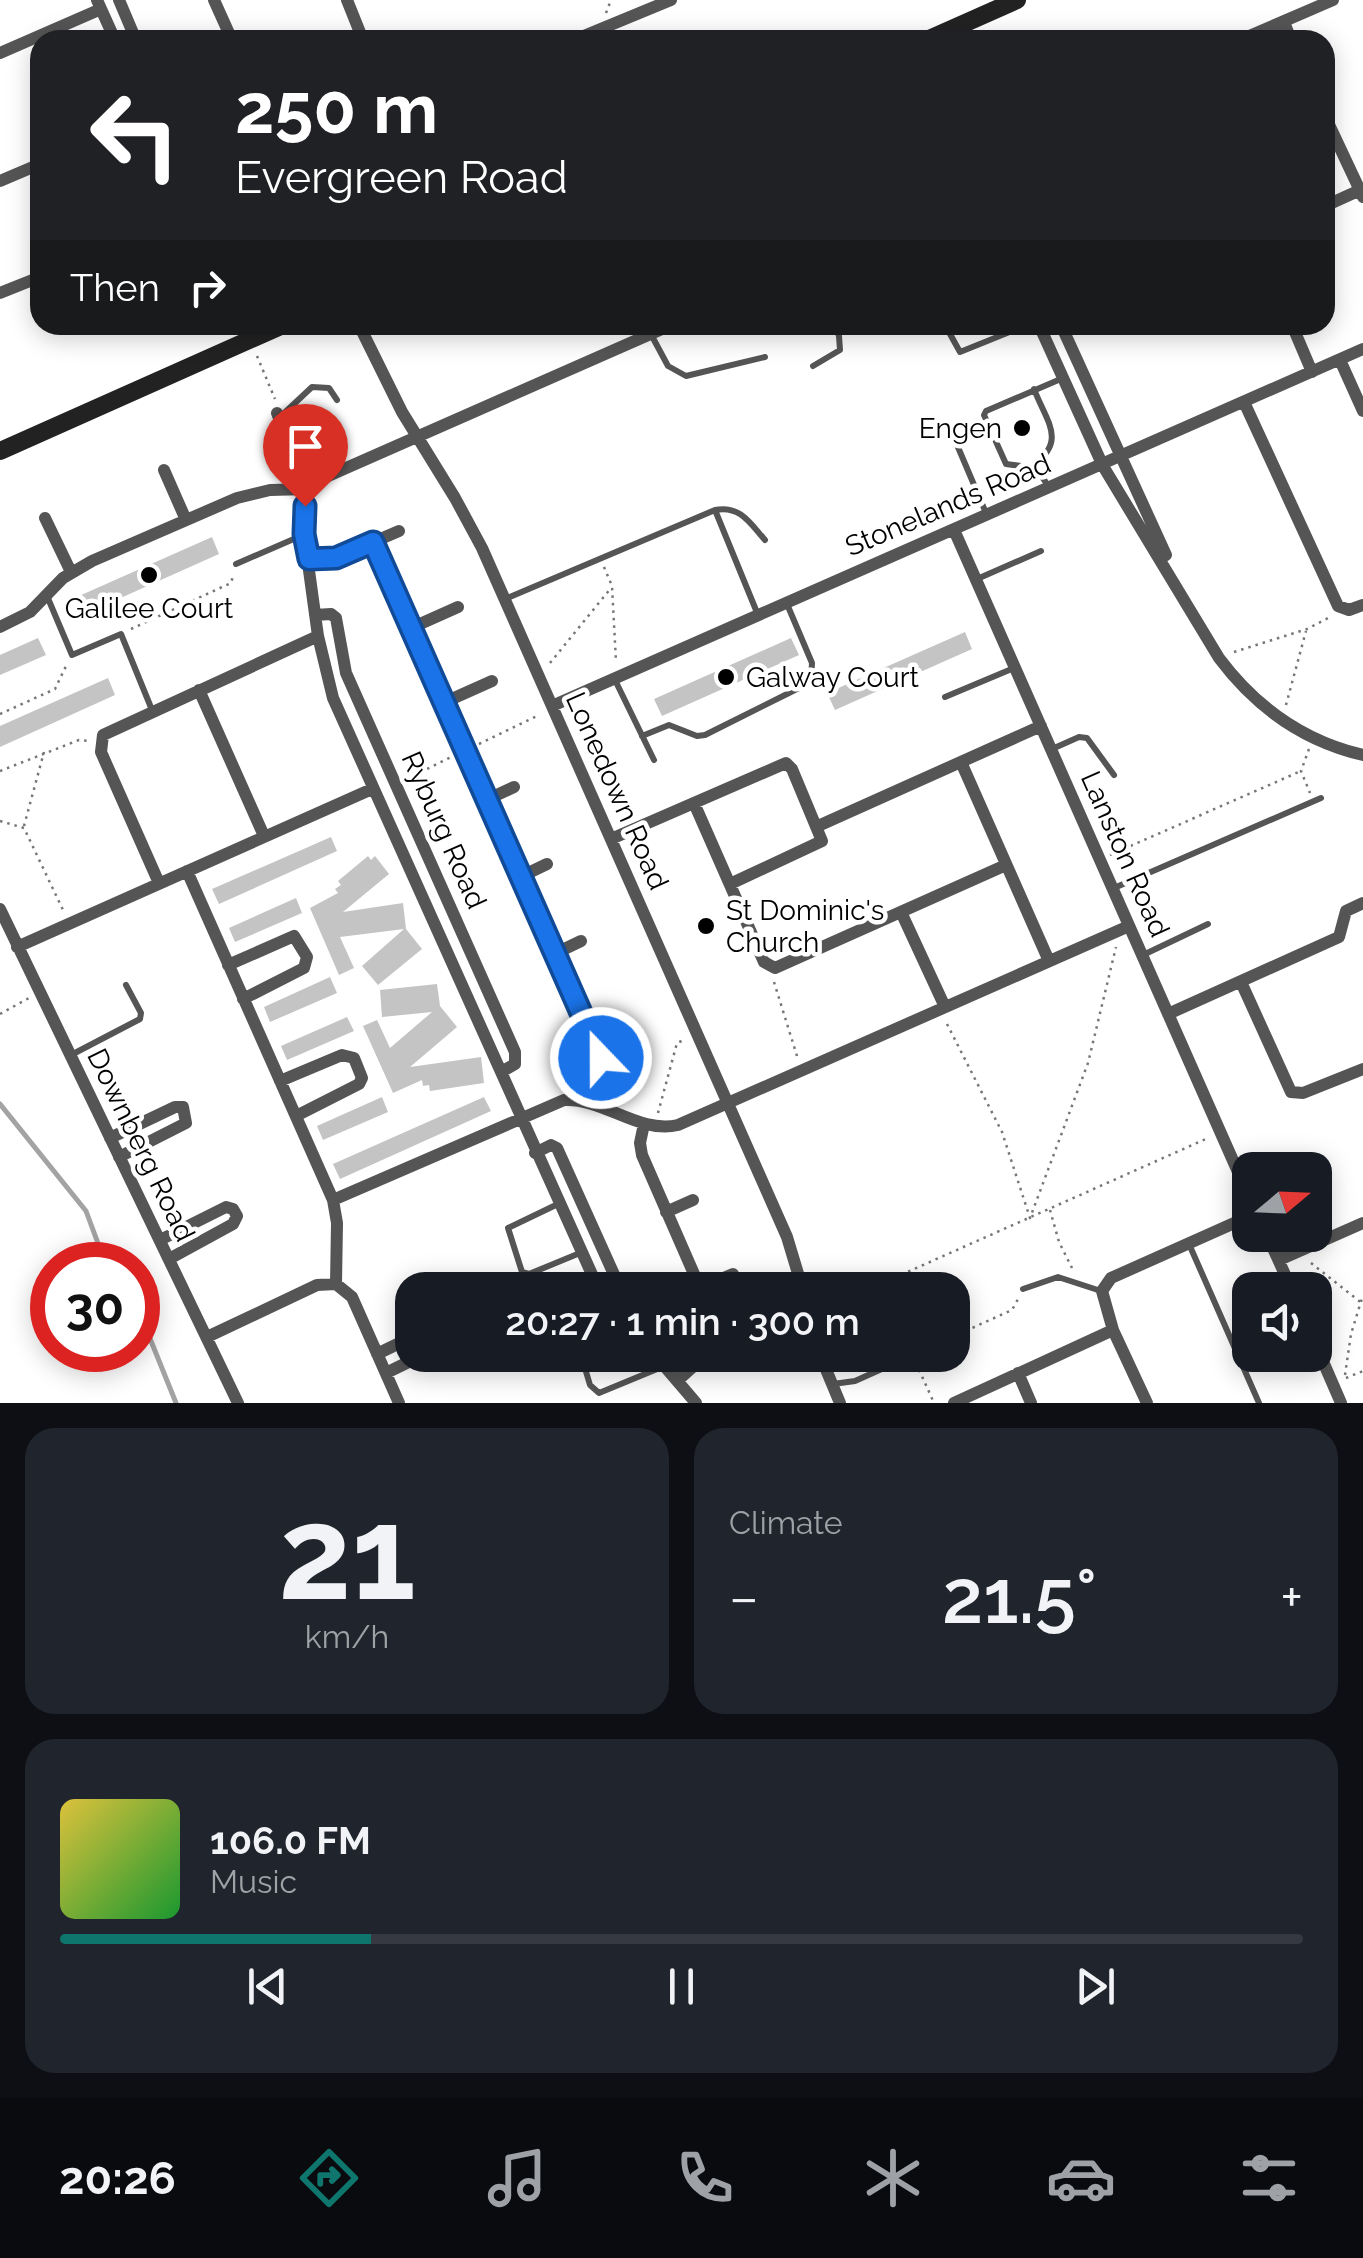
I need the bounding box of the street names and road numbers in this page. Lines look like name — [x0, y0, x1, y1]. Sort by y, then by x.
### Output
street label: Stonelands Road — [840, 447, 1056, 563]
street label: Lonedown Road — [559, 687, 675, 895]
street label: Ryburg Road — [395, 746, 493, 914]
street label: Lanston Road — [1074, 766, 1176, 942]
street label: Downberg Road — [80, 1043, 202, 1247]

